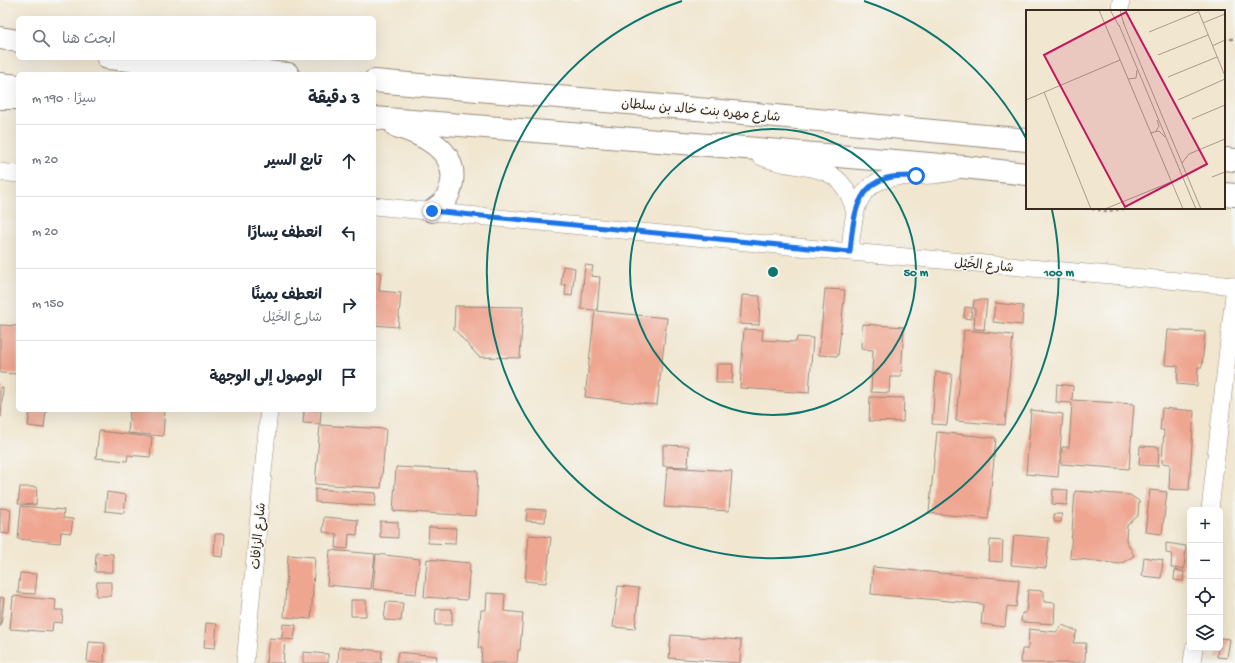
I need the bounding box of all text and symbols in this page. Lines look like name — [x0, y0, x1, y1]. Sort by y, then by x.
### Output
inset map — [1026, 10, 1225, 209]
search box — [16, 16, 376, 60]
icon: search — [30, 27, 52, 49]
text: ابحث هنا — [62, 31, 116, 49]
text: 3 دقيقة — [308, 90, 360, 110]
text: سيرًا · 190 m — [32, 92, 96, 107]
street label: شارع مهره بنت خالد بن سلطان — [621, 97, 781, 126]
icon: ahead — [338, 150, 360, 172]
text: 20 m — [32, 153, 58, 168]
text: تابع السير — [265, 153, 322, 171]
route start — [907, 167, 925, 185]
route end — [423, 202, 441, 220]
icon: left — [338, 222, 360, 244]
text: 20 m — [32, 225, 58, 240]
text: انعطف يسارًا — [248, 225, 322, 243]
street label: شارع الخَيْل — [953, 254, 1014, 277]
centre of rings — [766, 265, 780, 279]
text: 50 m — [904, 267, 929, 281]
text: 100 m — [1043, 267, 1074, 281]
text: انعطف يمينًا — [251, 287, 322, 305]
icon: right — [338, 294, 360, 316]
text: 150 m — [32, 297, 64, 312]
text: شارع الخَيْل — [262, 311, 322, 326]
icon: arrive — [338, 366, 360, 388]
text: الوصول إلى الوجهة — [209, 369, 322, 387]
street label: شارع الزافات — [249, 502, 270, 570]
map controls — [1187, 507, 1223, 651]
button: + — [1187, 507, 1223, 543]
button: − — [1187, 543, 1223, 579]
button: locate — [1187, 579, 1223, 615]
button: layers — [1187, 615, 1223, 651]

